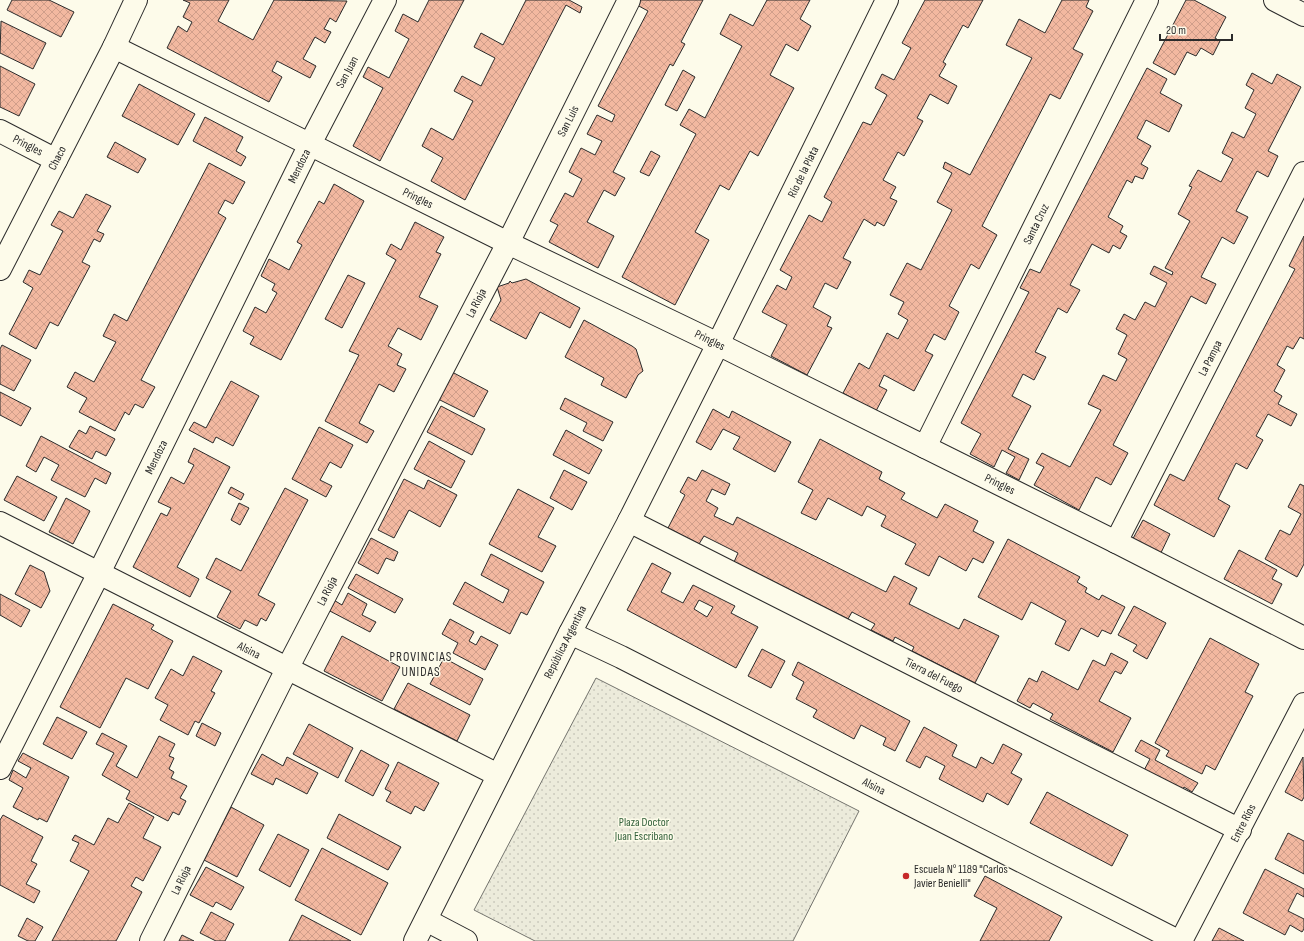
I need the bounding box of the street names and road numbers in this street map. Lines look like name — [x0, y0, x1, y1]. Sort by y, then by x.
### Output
street label: San Juan — [333, 54, 362, 91]
street label: San Luis — [554, 103, 583, 139]
street label: Pringles — [10, 131, 45, 159]
street label: Chaco — [45, 144, 70, 173]
street label: Río de la Plata — [785, 144, 822, 200]
street label: Mendoza — [285, 146, 314, 186]
street label: Pringles — [400, 185, 435, 212]
street label: Santa Cruz — [1020, 201, 1053, 247]
street label: La Rioja — [463, 286, 490, 320]
street label: Pringles — [692, 327, 727, 354]
street label: La Pampa — [1195, 338, 1226, 378]
street label: Mendoza — [142, 437, 171, 477]
street label: Pringles — [982, 471, 1017, 498]
street label: La Rioja — [314, 574, 341, 608]
street label: República Argentina — [541, 603, 590, 681]
street label: Alsina — [234, 638, 263, 663]
street label: Tierra del Fuego — [902, 654, 965, 696]
street label: Alsina — [859, 774, 888, 799]
street label: Entre Ríos — [1227, 802, 1259, 845]
street label: La Rioja — [168, 863, 195, 897]

